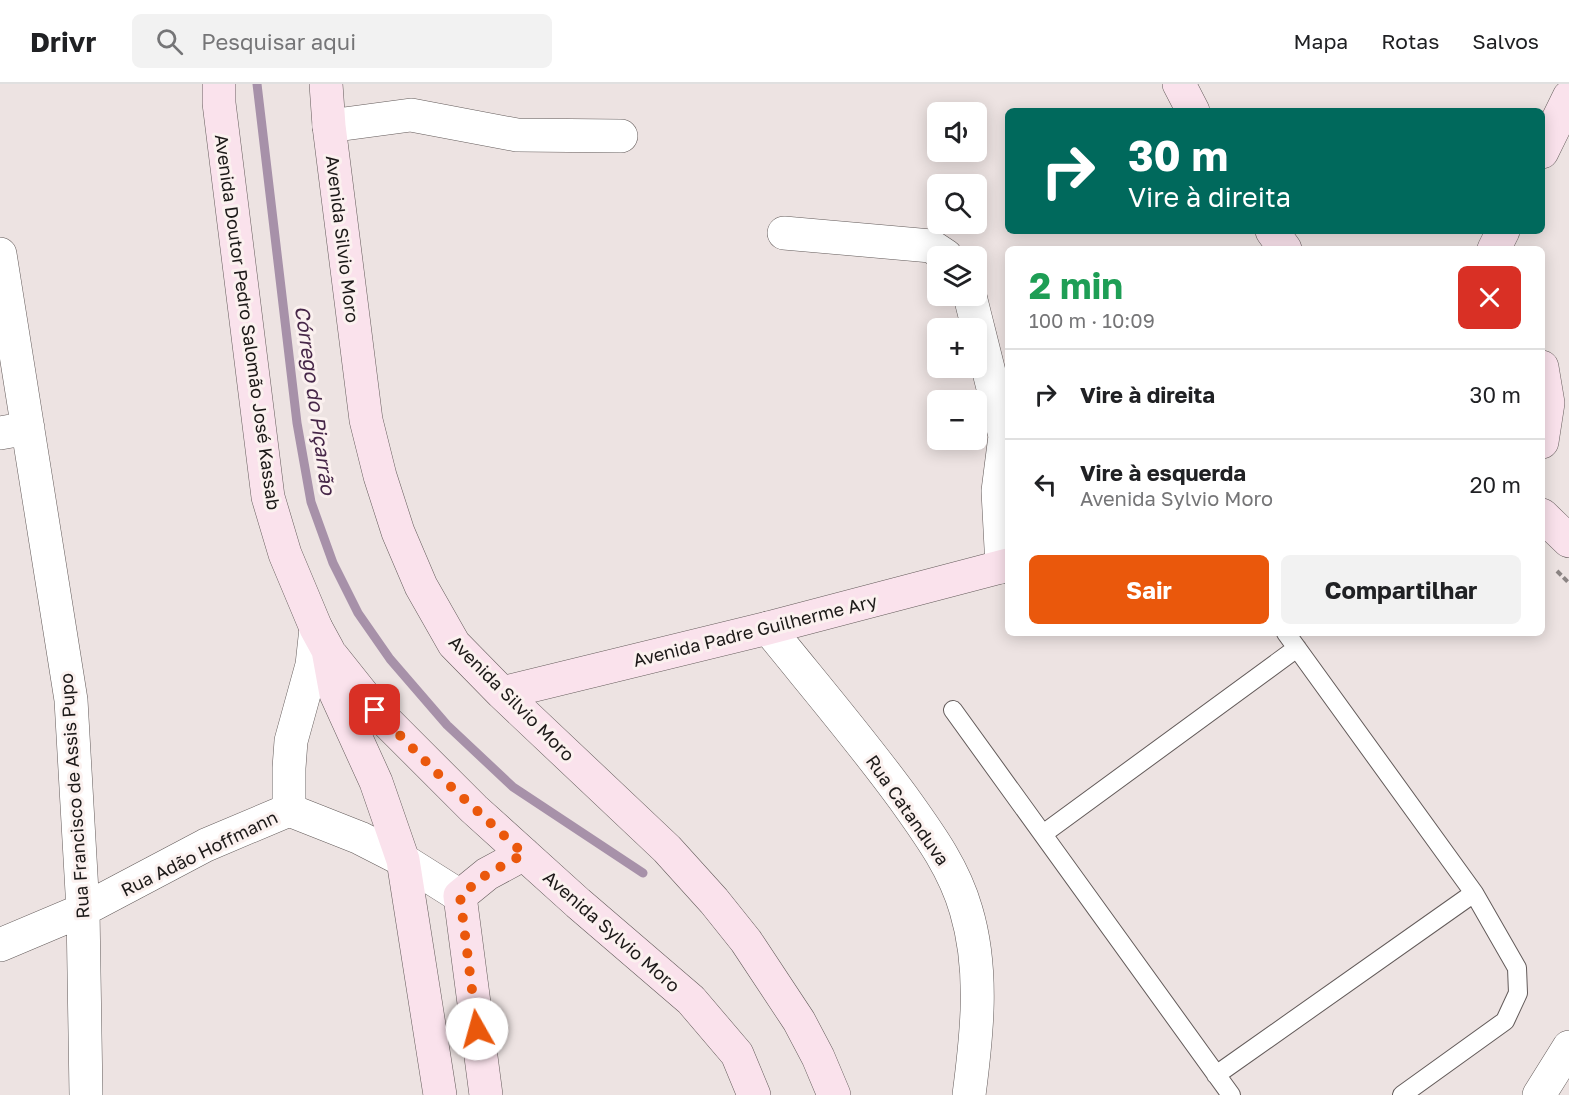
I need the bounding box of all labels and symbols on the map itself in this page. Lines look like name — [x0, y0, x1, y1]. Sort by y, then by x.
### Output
street label: Avenida Doutor Pedro Salomão José Kassab — [211, 133, 285, 511]
street label: Avenida Silvio Moro — [322, 154, 364, 324]
water label: Córrego do Piçarrão — [290, 304, 341, 497]
street label: Avenida Padre Guilherme Ary — [631, 589, 879, 671]
street label: Avenida Silvio Moro — [445, 631, 579, 765]
street label: Rua Francisco de Assis Pupo — [54, 673, 94, 919]
pin — [349, 684, 400, 735]
street label: Rua Catanduva — [862, 751, 954, 869]
street label: Rua Adão Hoffmann — [117, 805, 281, 901]
street label: Avenida Sylvio Moro — [539, 866, 685, 996]
position arrow — [445, 997, 509, 1061]

